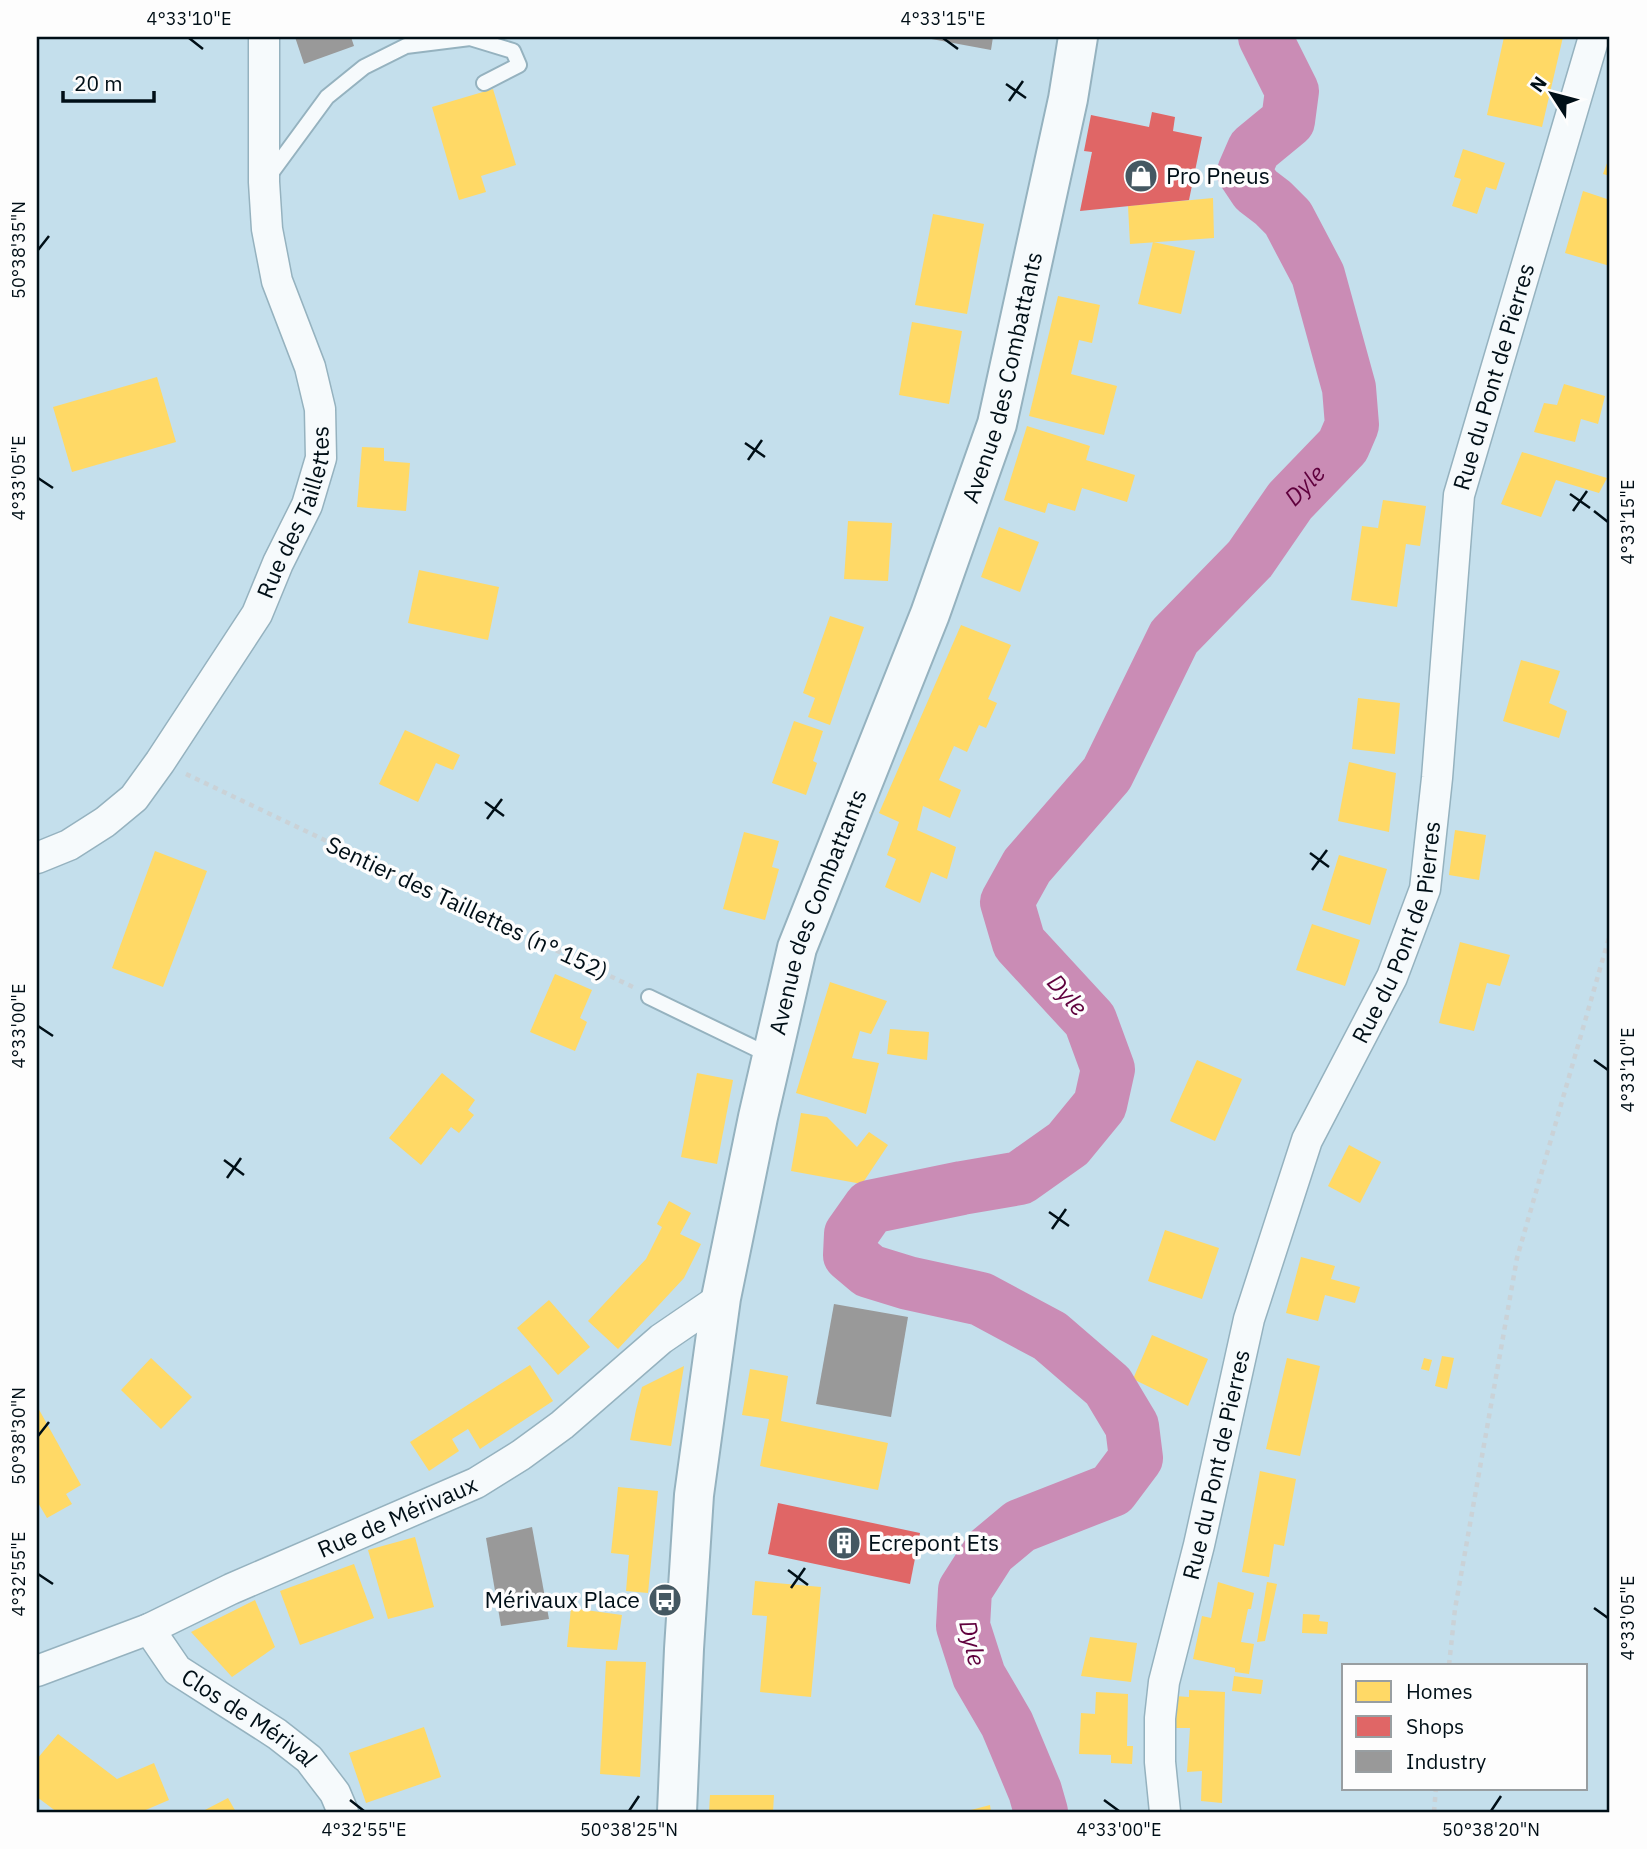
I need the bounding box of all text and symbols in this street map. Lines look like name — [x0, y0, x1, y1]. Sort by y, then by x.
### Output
text: 4°33'10"E — [147, 7, 231, 30]
text: 4°33'15"E — [901, 7, 985, 30]
scale bar — [63, 60, 154, 104]
north arrow — [1518, 60, 1588, 130]
text: 20 m — [74, 69, 123, 97]
text: N — [1524, 71, 1552, 97]
shop icon: Pro Pneus — [1122, 157, 1160, 195]
place label: Pro Pneus — [1166, 160, 1270, 190]
text: 50°38'35"N — [7, 201, 30, 299]
street label: Avenue des Combattants — [954, 249, 1048, 507]
street label: Rue du Pont de Pierres — [1445, 260, 1540, 494]
street label: Rue des Taillettes — [249, 426, 335, 602]
text: 4°33'05"E — [7, 436, 30, 520]
water label: Dyle — [1277, 457, 1332, 512]
text: 4°33'15"E — [1616, 480, 1639, 564]
street label: Avenue des Combattants — [761, 784, 873, 1038]
street label: Rue du Pont de Pierres — [1344, 819, 1446, 1048]
street label: Sentier des Taillettes (n° 152) — [322, 828, 613, 986]
water label: Dyle — [1041, 967, 1095, 1022]
text: 4°33'00"E — [7, 984, 30, 1068]
text: 4°33'10"E — [1616, 1028, 1639, 1112]
street label: Rue du Pont de Pierres — [1175, 1347, 1256, 1583]
text: 50°38'30"N — [7, 1387, 30, 1485]
street label: Rue de Mérivaux — [312, 1468, 482, 1564]
building icon: Ecrepont Ets — [825, 1524, 863, 1562]
place label: Ecrepont Ets — [868, 1527, 999, 1557]
text: 4°32'55"E — [7, 1532, 30, 1616]
text: 4°33'05"E — [1616, 1576, 1639, 1660]
bus stop icon: Mérivaux Place — [646, 1581, 684, 1619]
place label: Mérivaux Place — [484, 1584, 640, 1614]
water label: Dyle — [952, 1617, 994, 1669]
street label: Clos de Mérival — [176, 1661, 325, 1772]
legend — [1342, 1664, 1588, 1790]
text: Homes — [1406, 1677, 1473, 1705]
text: Shops — [1406, 1712, 1464, 1740]
text: Industry — [1406, 1747, 1487, 1775]
text: 4°32'55"E — [322, 1818, 406, 1841]
text: 50°38'25"N — [580, 1818, 678, 1841]
text: 4°33'00"E — [1077, 1818, 1161, 1841]
text: 50°38'20"N — [1442, 1818, 1540, 1841]

